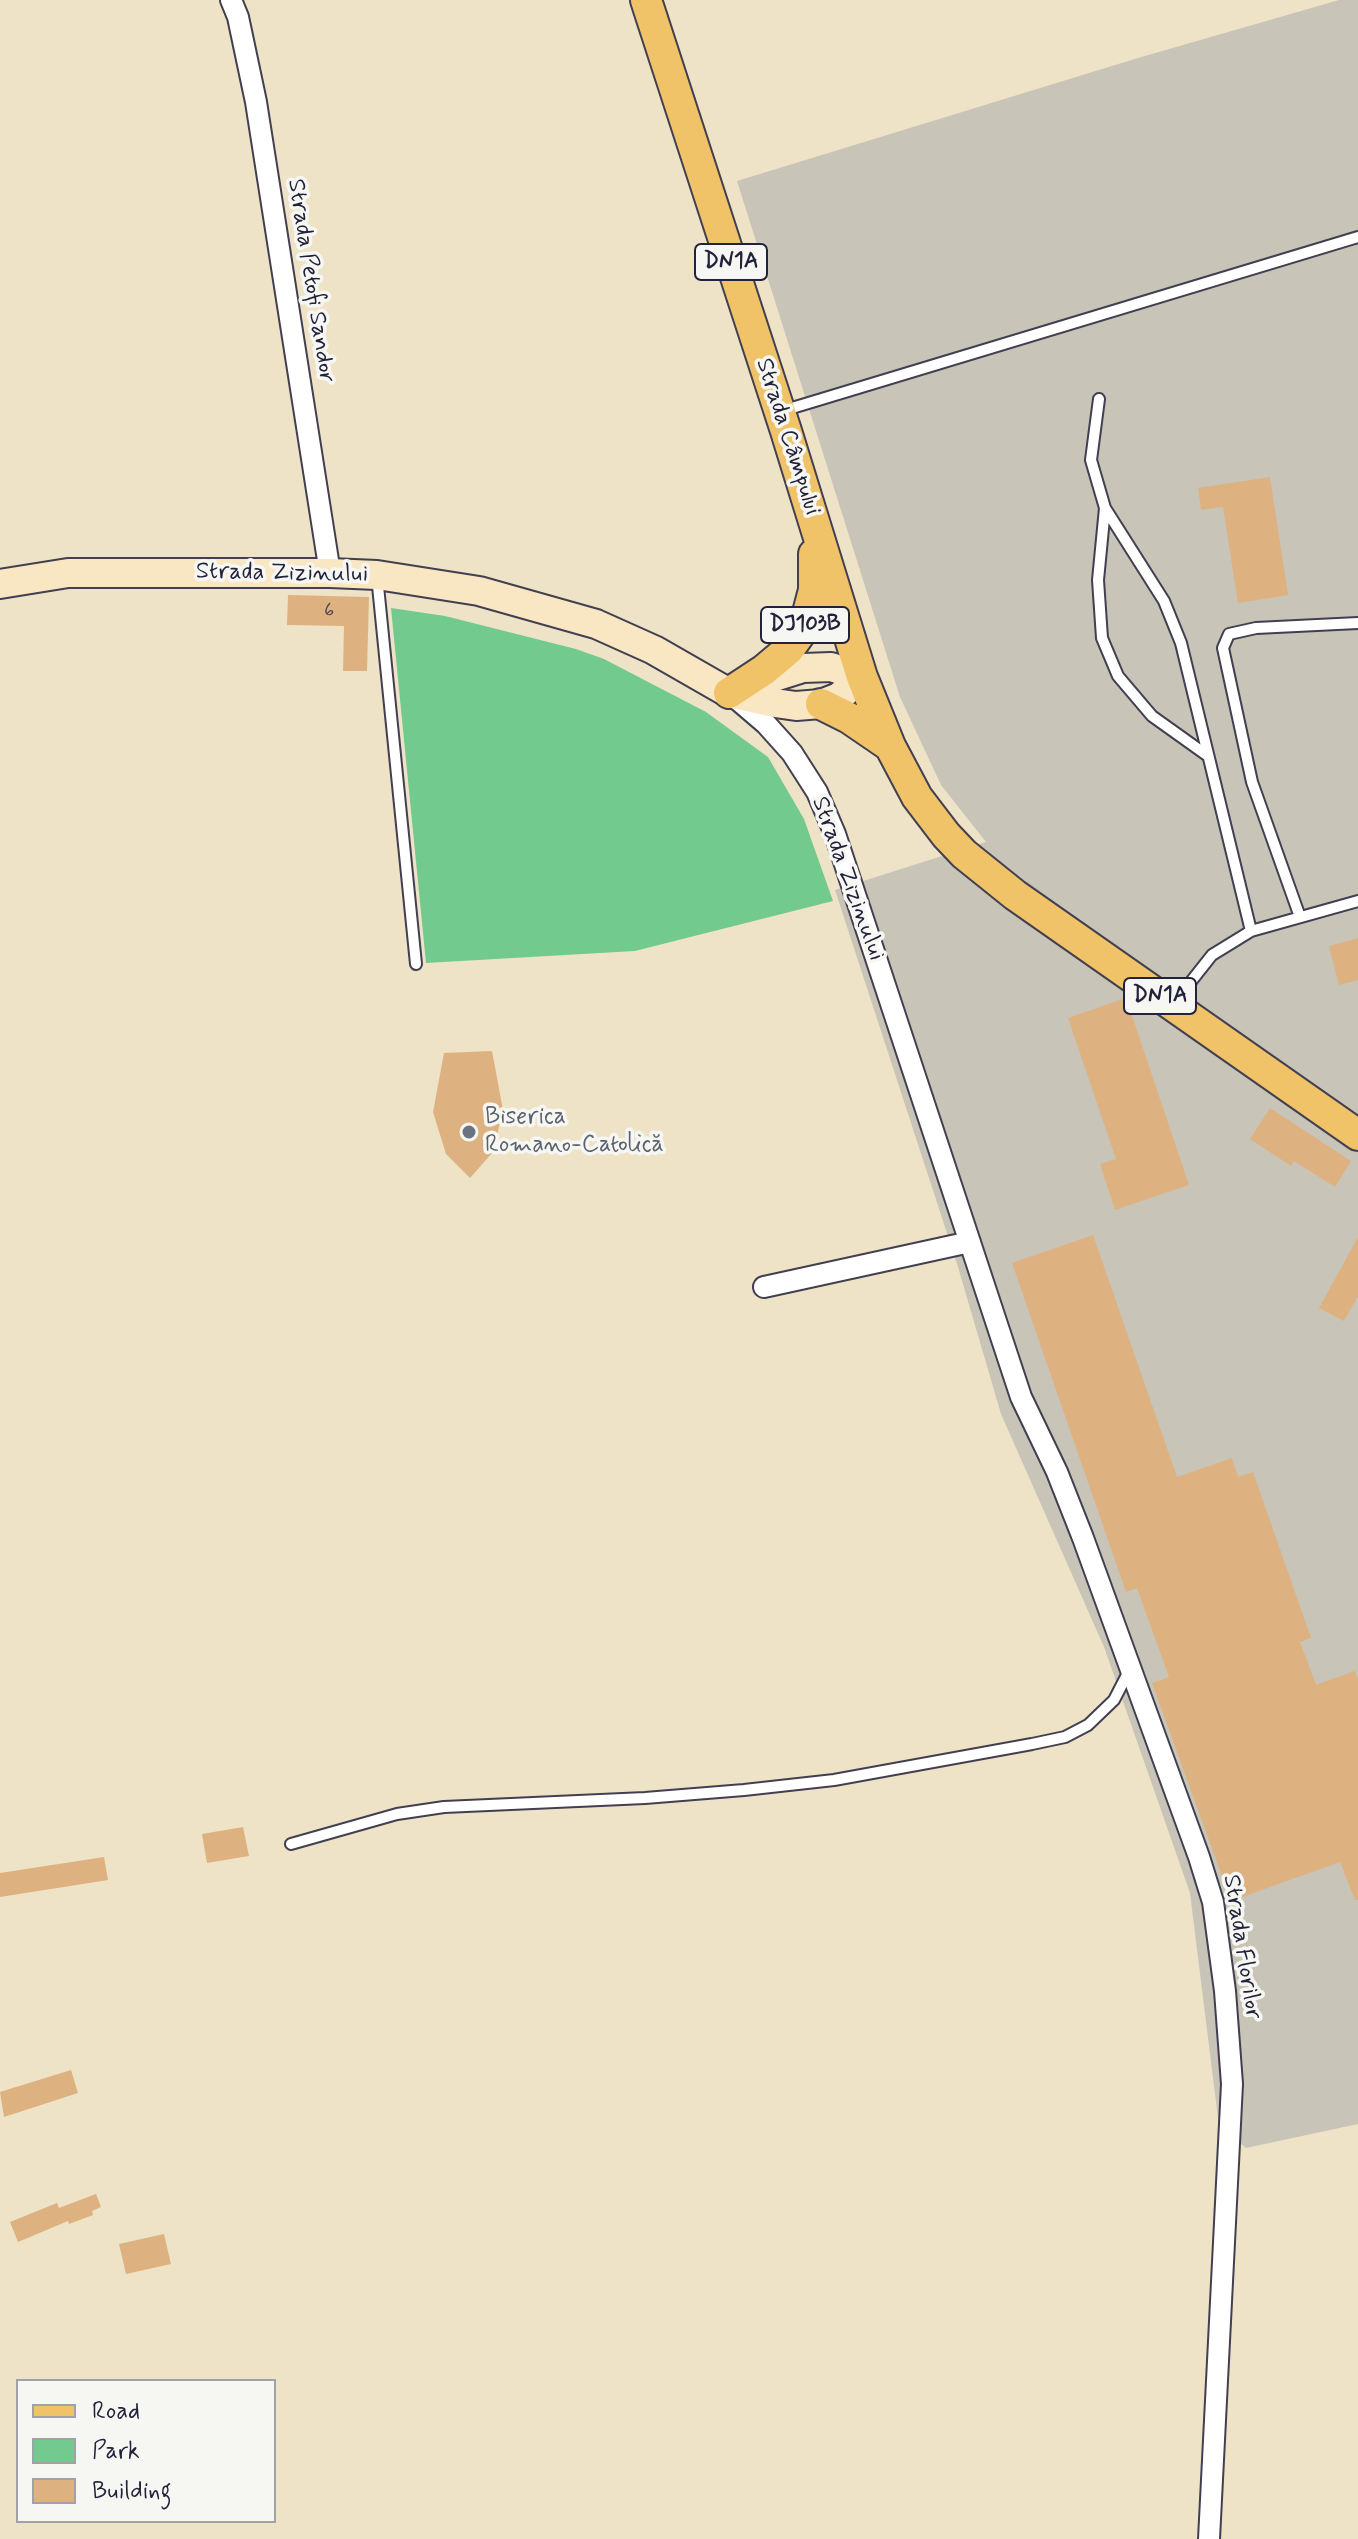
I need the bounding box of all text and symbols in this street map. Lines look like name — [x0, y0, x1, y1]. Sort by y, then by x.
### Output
street label: Strada Petofi Sandor — [280, 177, 340, 385]
road number: DN1A — [695, 244, 767, 280]
street label: Strada Câmpului — [748, 355, 826, 519]
street label: Strada Zizinului — [196, 558, 368, 590]
house number: 6 — [324, 600, 334, 624]
road number: DJ103B — [761, 607, 849, 643]
street label: Strada Zizinului — [804, 793, 890, 965]
road number: DN1A — [1124, 978, 1196, 1014]
place label: Biserica Romano-Catolică — [485, 1104, 664, 1160]
marker: Biserica Romano-Catolică — [460, 1123, 478, 1141]
street label: Strada Florilor — [1215, 1873, 1267, 2021]
legend — [16, 2379, 276, 2523]
text: Road — [92, 2396, 140, 2427]
text: Park — [92, 2436, 140, 2467]
text: Building — [92, 2476, 172, 2507]

